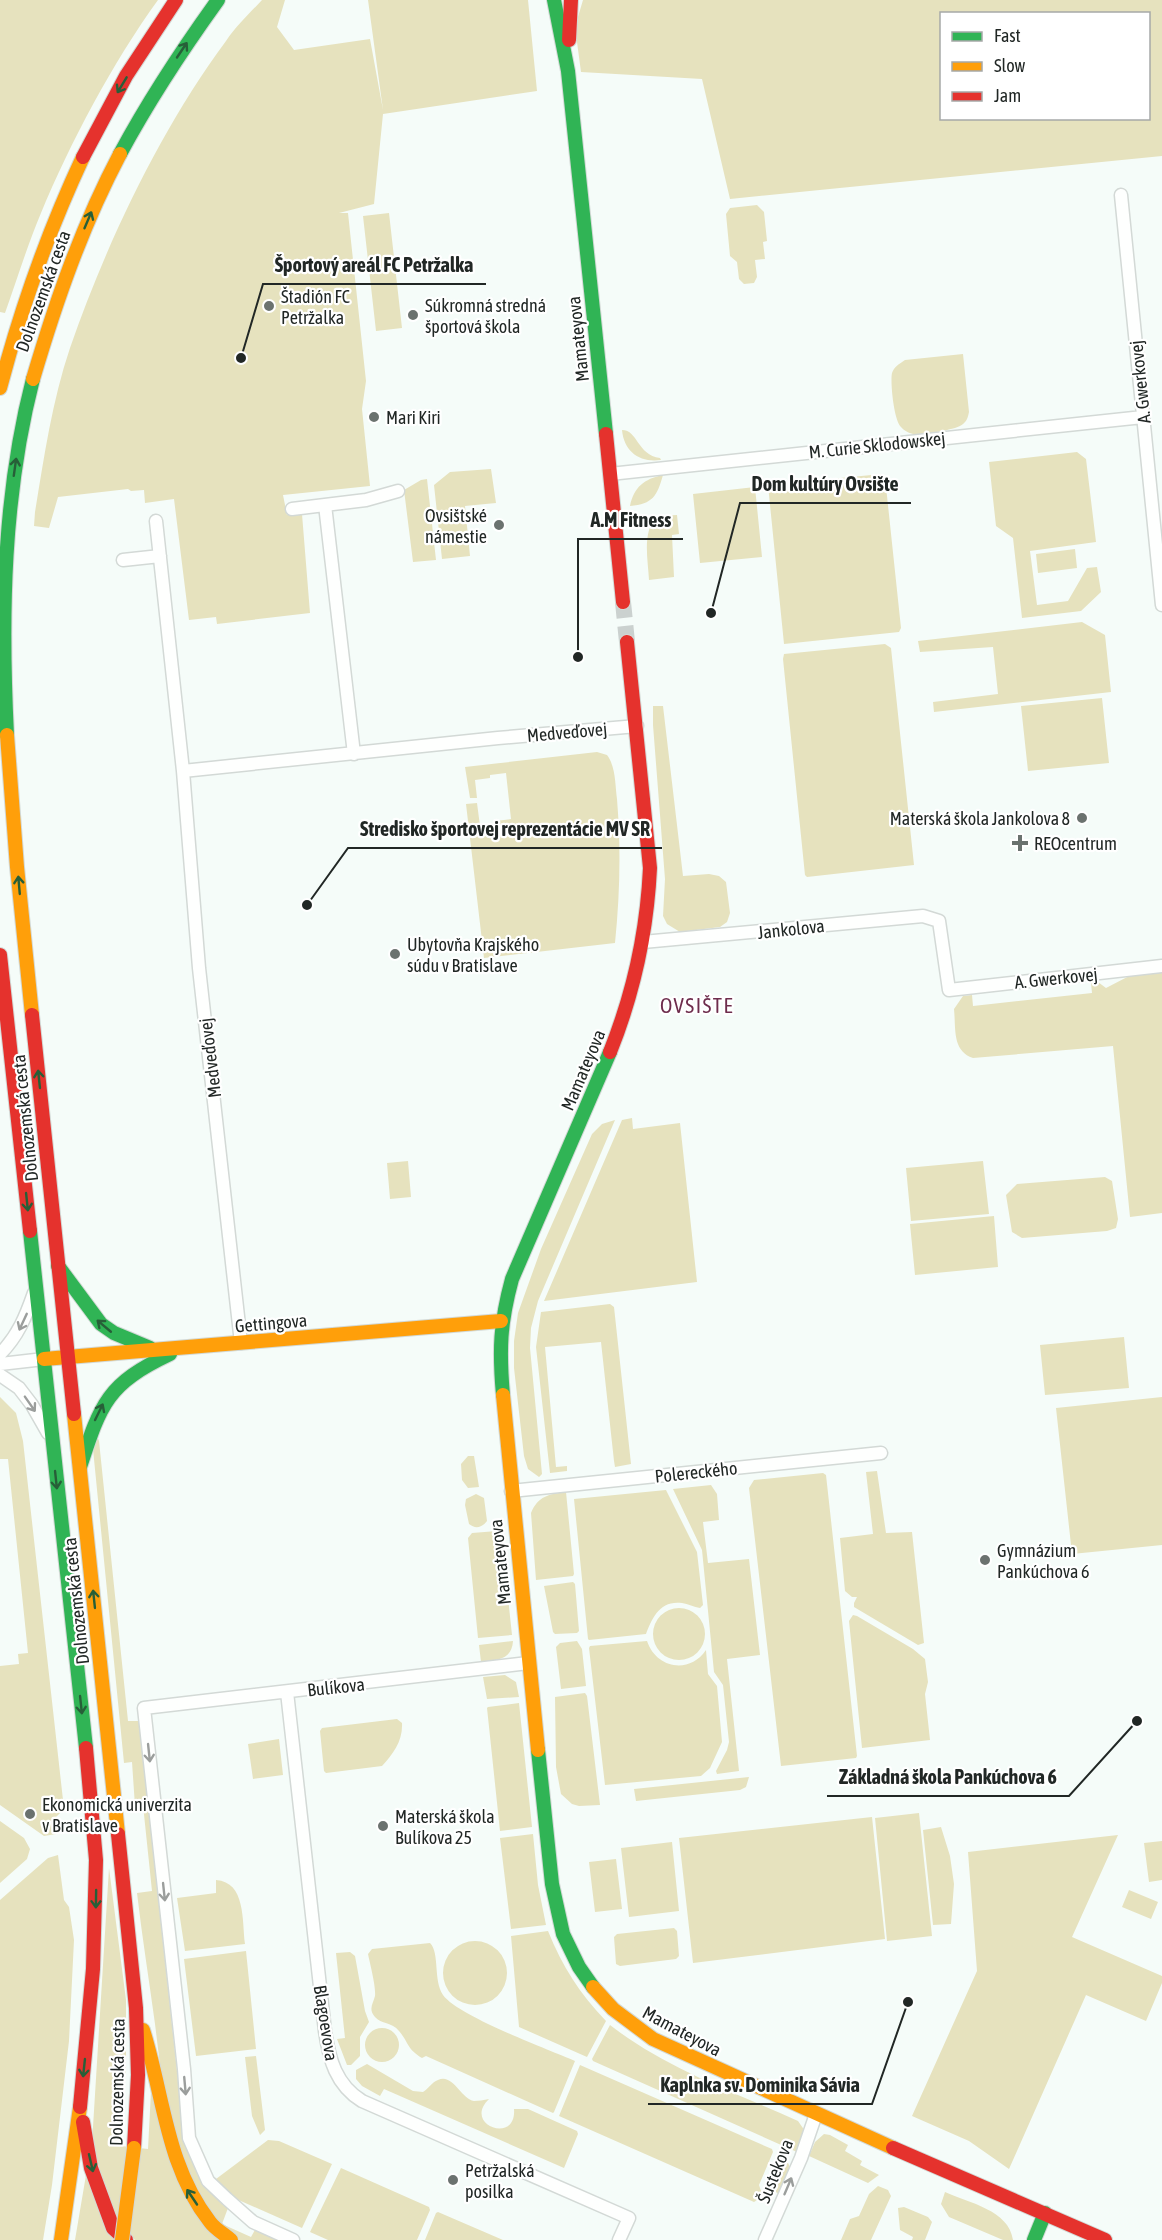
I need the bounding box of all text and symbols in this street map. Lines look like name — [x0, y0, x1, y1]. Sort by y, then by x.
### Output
legend — [940, 12, 1150, 120]
text: Fast — [994, 25, 1021, 46]
one-way arrow — [176, 42, 188, 58]
text: Slow — [994, 55, 1025, 76]
one-way arrow — [115, 76, 127, 93]
text: Jam — [994, 85, 1021, 106]
one-way arrow — [83, 211, 94, 230]
street label: Dolnozemská cesta — [11, 227, 75, 355]
callout: Športový areál FC Petržalka — [263, 246, 486, 284]
text: Športový areál FC Petržalka — [275, 253, 473, 276]
place label: Štadión FC Petržalka — [281, 286, 350, 328]
place label: Súkromná stredná športová škola — [425, 295, 546, 337]
street label: Mamateyova — [563, 295, 593, 383]
marker: Štadión FC Petržalka — [262, 299, 276, 313]
marker: Súkromná stredná športová škola — [406, 308, 420, 322]
street label: A. Gwerkovej — [1125, 339, 1155, 425]
place label: Mari Kiri — [386, 407, 441, 428]
marker: Mari Kiri — [367, 410, 381, 424]
street label: M. Curie Sklodowskej — [808, 427, 946, 463]
one-way arrow — [10, 457, 21, 477]
callout: Dom kultúry Ovsište — [740, 465, 911, 503]
text: Dom kultúry Ovsište — [751, 472, 899, 495]
callout: A.M Fitness — [578, 501, 683, 539]
place label: Ovsištské námestie — [425, 505, 487, 547]
text: A.M Fitness — [590, 508, 671, 531]
marker: Ovsištské námestie — [492, 518, 506, 532]
street label: Medveďovej — [526, 718, 608, 746]
place label: Materská škola Jankolova 8 — [890, 808, 1070, 829]
callout: Stredisko športovej reprezentácie MV SR — [348, 810, 662, 848]
marker: Materská škola Jankolova 8 — [1075, 811, 1089, 825]
text: Stredisko športovej reprezentácie MV SR — [360, 817, 650, 840]
place label: REOcentrum — [1034, 833, 1117, 854]
marker: REOcentrum — [1011, 834, 1029, 852]
one-way arrow — [13, 875, 24, 895]
street label: Jankolova — [756, 915, 826, 943]
place label: Ubytovňa Krajského súdu v Bratislave — [407, 934, 539, 976]
marker: Ubytovňa Krajského súdu v Bratislave — [388, 947, 402, 961]
street label: A. Gwerkovej — [1013, 963, 1099, 993]
district label: OVSIŠTE — [660, 993, 734, 1017]
street label: Medveďovej — [195, 1017, 225, 1099]
street label: Mamateyova — [557, 1026, 609, 1114]
street label: Dolnozemská cesta — [8, 1053, 42, 1183]
one-way arrow — [33, 1069, 44, 1089]
one-way arrow — [22, 1191, 33, 1211]
street label: Gettingova — [234, 1309, 308, 1337]
one-way arrow — [16, 1313, 28, 1331]
one-way arrow — [96, 1319, 112, 1332]
one-way arrow — [24, 1395, 36, 1411]
one-way arrow — [94, 1403, 106, 1421]
street label: Polereckého — [654, 1457, 738, 1487]
one-way arrow — [51, 1469, 62, 1489]
street label: Mamateyova — [485, 1518, 515, 1606]
street label: Dolnozemská cesta — [59, 1536, 93, 1666]
place label: Gymnázium Pankúchova 6 — [997, 1540, 1089, 1582]
marker: Gymnázium Pankúchova 6 — [978, 1553, 992, 1567]
one-way arrow — [88, 1589, 99, 1609]
street label: Bulíkova — [306, 1674, 366, 1700]
one-way arrow — [76, 1694, 87, 1714]
one-way arrow — [144, 1742, 155, 1762]
callout: Základná škola Pankúchova 6 — [827, 1758, 1069, 1796]
text: Základná škola Pankúchova 6 — [839, 1765, 1057, 1788]
place label: Ekonomická univerzita v Bratislave — [42, 1794, 192, 1836]
place label: Materská škola Bulíkova 25 — [395, 1806, 495, 1848]
marker: Ekonomická univerzita v Bratislave — [23, 1807, 37, 1821]
marker: Materská škola Bulíkova 25 — [376, 1819, 390, 1833]
one-way arrow — [158, 1882, 169, 1902]
one-way arrow — [90, 1888, 101, 1908]
street label: Blagoevova — [310, 1984, 342, 2062]
street label: Mamateyova — [639, 2002, 725, 2060]
street label: Dolnozemská cesta — [105, 2018, 129, 2146]
one-way arrow — [78, 2058, 89, 2078]
callout: Kaplnka sv. Dominika Sávia — [648, 2066, 872, 2104]
text: Kaplnka sv. Dominika Sávia — [660, 2073, 860, 2096]
one-way arrow — [180, 2076, 191, 2096]
street label: Šustekova — [753, 2136, 797, 2206]
one-way arrow — [86, 2153, 97, 2172]
place label: Petržalská posilka — [465, 2160, 535, 2202]
marker: Petržalská posilka — [446, 2173, 460, 2187]
one-way arrow — [783, 2178, 794, 2196]
one-way arrow — [186, 2189, 198, 2205]

